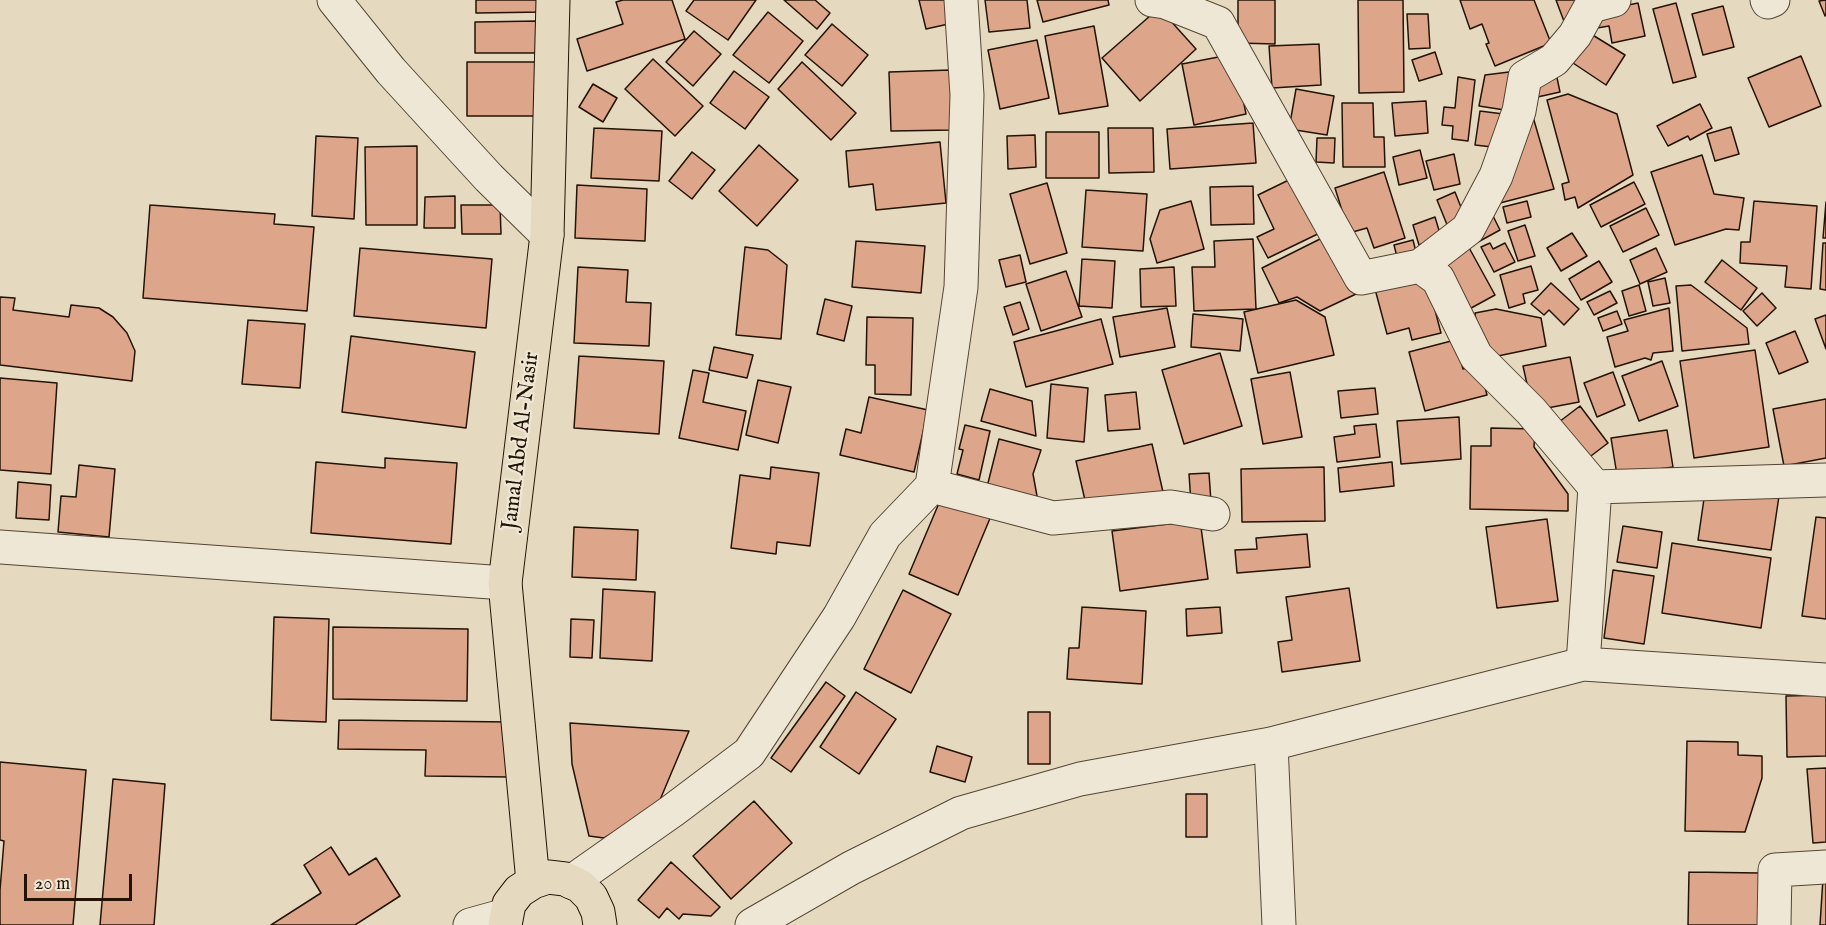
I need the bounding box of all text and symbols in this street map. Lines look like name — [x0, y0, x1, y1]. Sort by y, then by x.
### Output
street label: Jamal Abd Al-Nasir — [498, 350, 546, 532]
scale bar — [27, 862, 135, 900]
text: 20 m — [35, 873, 70, 896]

